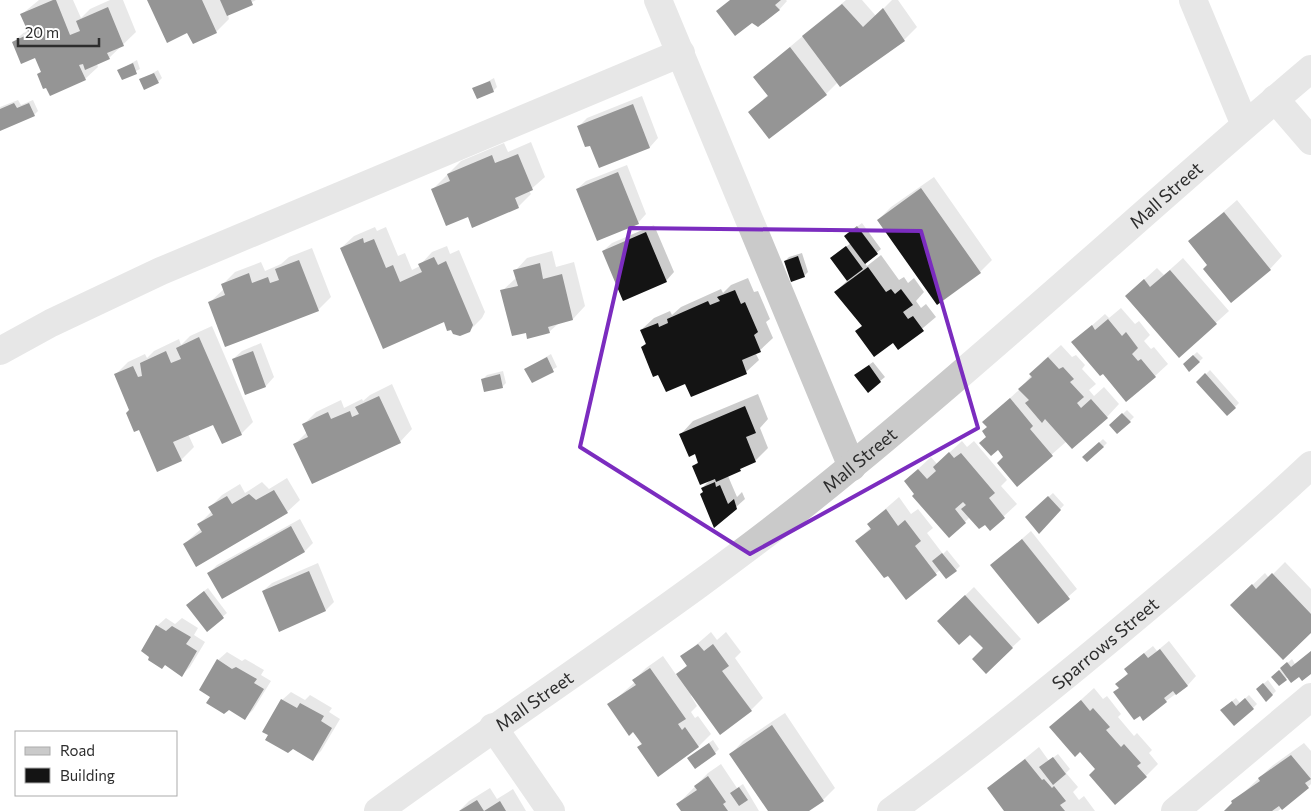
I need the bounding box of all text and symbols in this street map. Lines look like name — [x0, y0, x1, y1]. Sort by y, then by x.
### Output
scale bar — [18, 15, 99, 47]
text: 20 m — [25, 23, 59, 41]
street label: Mall Street — [1125, 157, 1207, 233]
street label: Mall Street — [818, 423, 901, 497]
street label: Sparrows Street — [1047, 592, 1163, 694]
street label: Mall Street — [491, 666, 577, 736]
legend — [15, 731, 178, 796]
text: Road — [60, 741, 95, 759]
text: Building — [60, 766, 115, 784]

